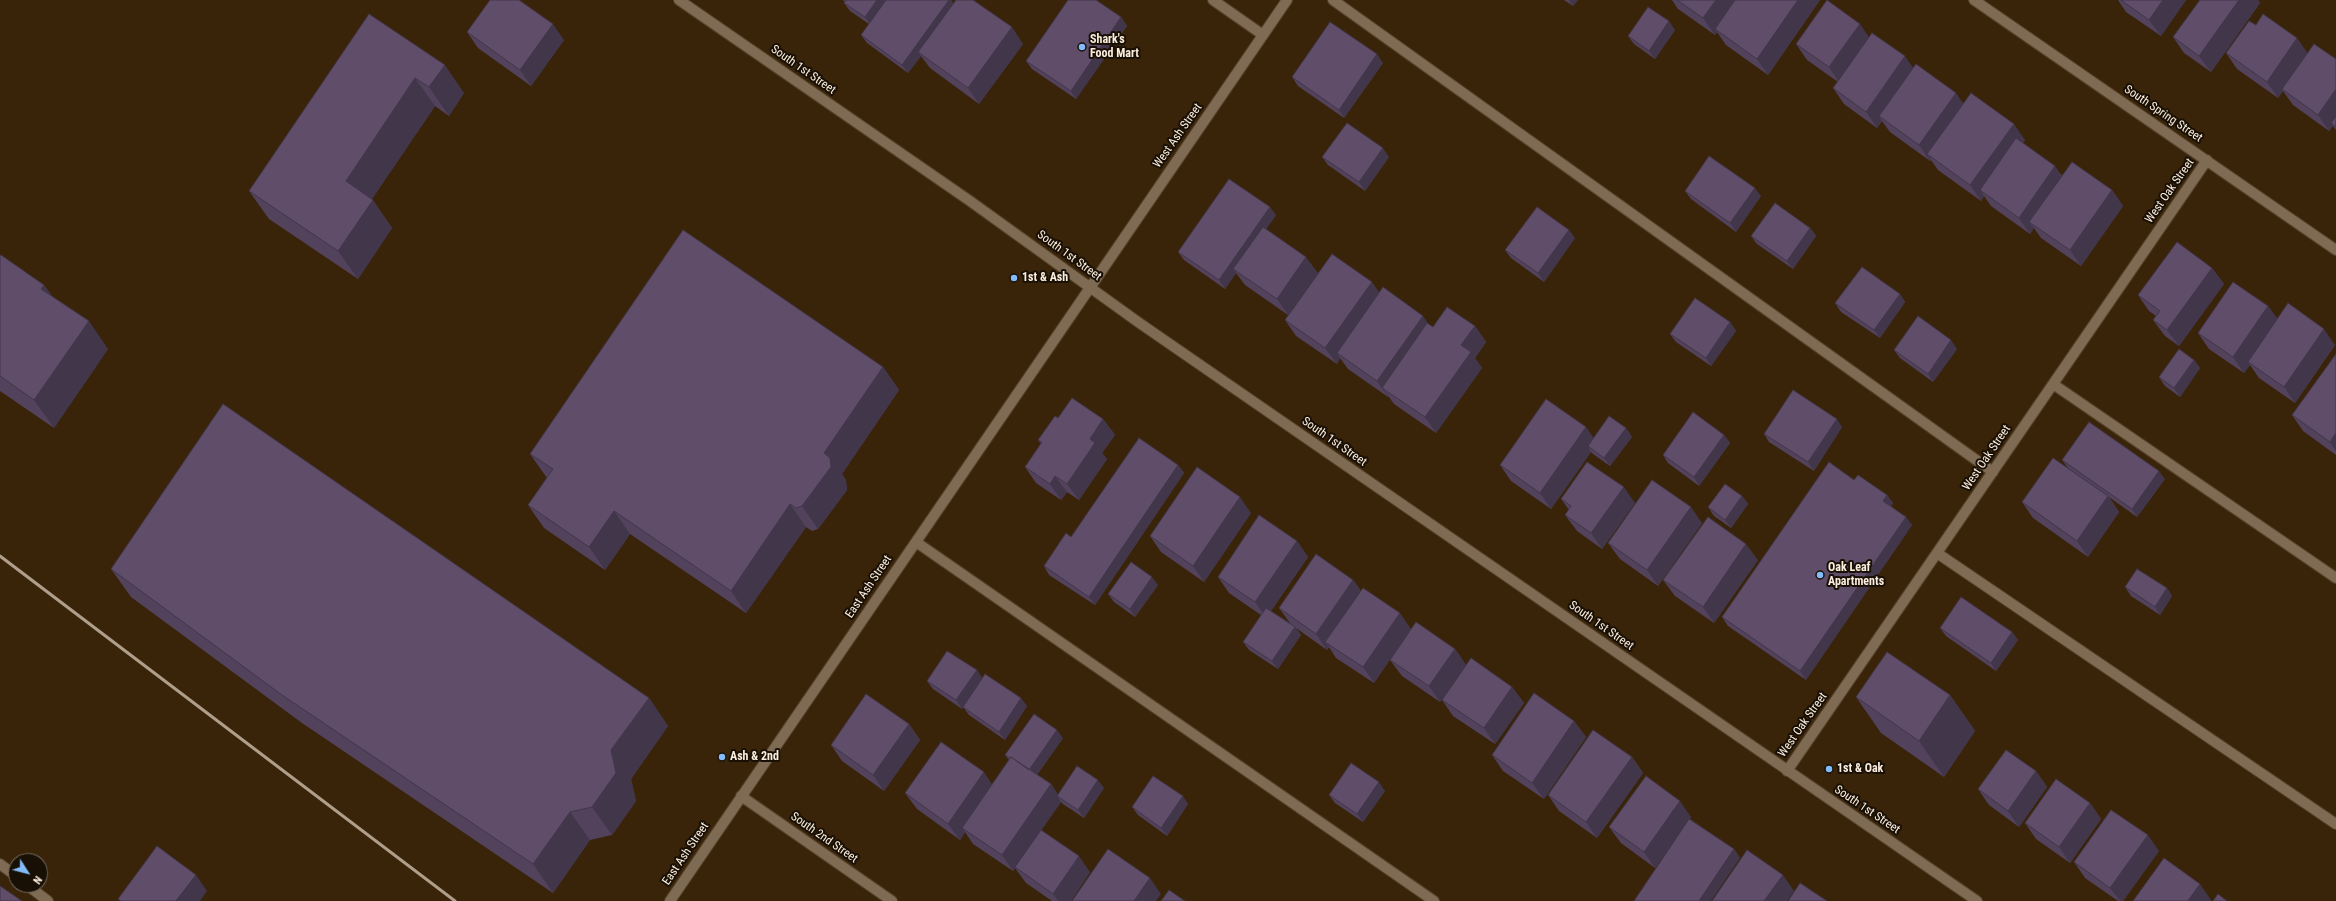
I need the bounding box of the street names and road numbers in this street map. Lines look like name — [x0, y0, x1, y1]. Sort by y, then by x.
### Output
street label: South 1st Street — [768, 42, 838, 98]
street label: South Spring Street — [2121, 83, 2205, 145]
street label: West Ash Street — [1150, 101, 1206, 171]
street label: West Oak Street — [2142, 156, 2198, 226]
street label: South 1st Street — [1034, 228, 1104, 284]
street label: South 1st Street — [1299, 414, 1369, 470]
street label: West Oak Street — [1960, 423, 2014, 493]
street label: East Ash Street — [843, 553, 895, 621]
street label: South 1st Street — [1566, 598, 1636, 654]
street label: West Oak Street — [1775, 690, 1831, 760]
street label: South 1st Street — [1831, 783, 1903, 837]
street label: South 2nd Street — [788, 810, 860, 866]
street label: East Ash Street — [660, 820, 712, 888]

